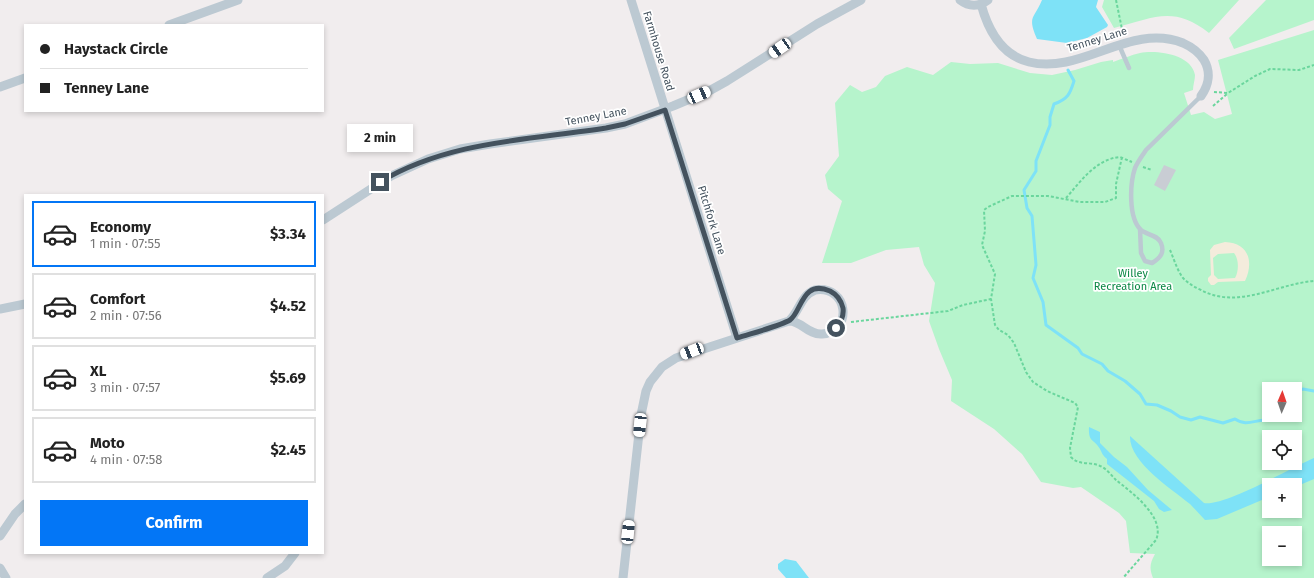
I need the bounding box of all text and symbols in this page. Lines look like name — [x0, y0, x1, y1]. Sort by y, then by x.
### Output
street label: Farmhouse Road — [640, 10, 677, 93]
street label: Tenney Lane — [1066, 24, 1129, 55]
car — [767, 36, 793, 60]
text: Haystack Circle — [64, 40, 168, 58]
text: Tenney Lane — [64, 79, 149, 97]
car — [686, 85, 712, 105]
street label: Tenney Lane — [564, 104, 628, 129]
callout: 2 min — [347, 124, 413, 152]
text: 2 min — [364, 130, 396, 145]
route end — [371, 173, 389, 191]
street label: Pitchfork Lane — [695, 184, 728, 256]
icon: car — [42, 216, 78, 252]
text: Economy — [90, 218, 151, 236]
text: $3.34 — [270, 225, 306, 243]
text: 1 min · 07:55 — [90, 236, 160, 251]
park label: Willey Recreation Area — [1094, 267, 1172, 293]
icon: car — [42, 288, 78, 324]
text: Comfort — [90, 290, 146, 308]
text: $4.52 — [270, 297, 306, 315]
text: 2 min · 07:56 — [90, 308, 162, 323]
route start — [827, 319, 845, 337]
car — [679, 341, 705, 361]
icon: car — [42, 360, 78, 396]
text: XL — [90, 362, 106, 380]
text: $5.69 — [270, 369, 306, 387]
text: 3 min · 07:57 — [90, 380, 160, 395]
north arrow — [1262, 382, 1302, 422]
map controls — [1262, 382, 1302, 566]
car — [633, 412, 647, 438]
button: locate — [1262, 430, 1302, 470]
icon: car — [42, 432, 78, 468]
text: Moto — [90, 434, 125, 452]
text: $2.45 — [271, 441, 306, 459]
text: 4 min · 07:58 — [90, 452, 162, 467]
button: + — [1262, 478, 1302, 518]
button: Confirm — [40, 500, 308, 546]
car — [621, 519, 635, 545]
button: − — [1262, 526, 1302, 566]

